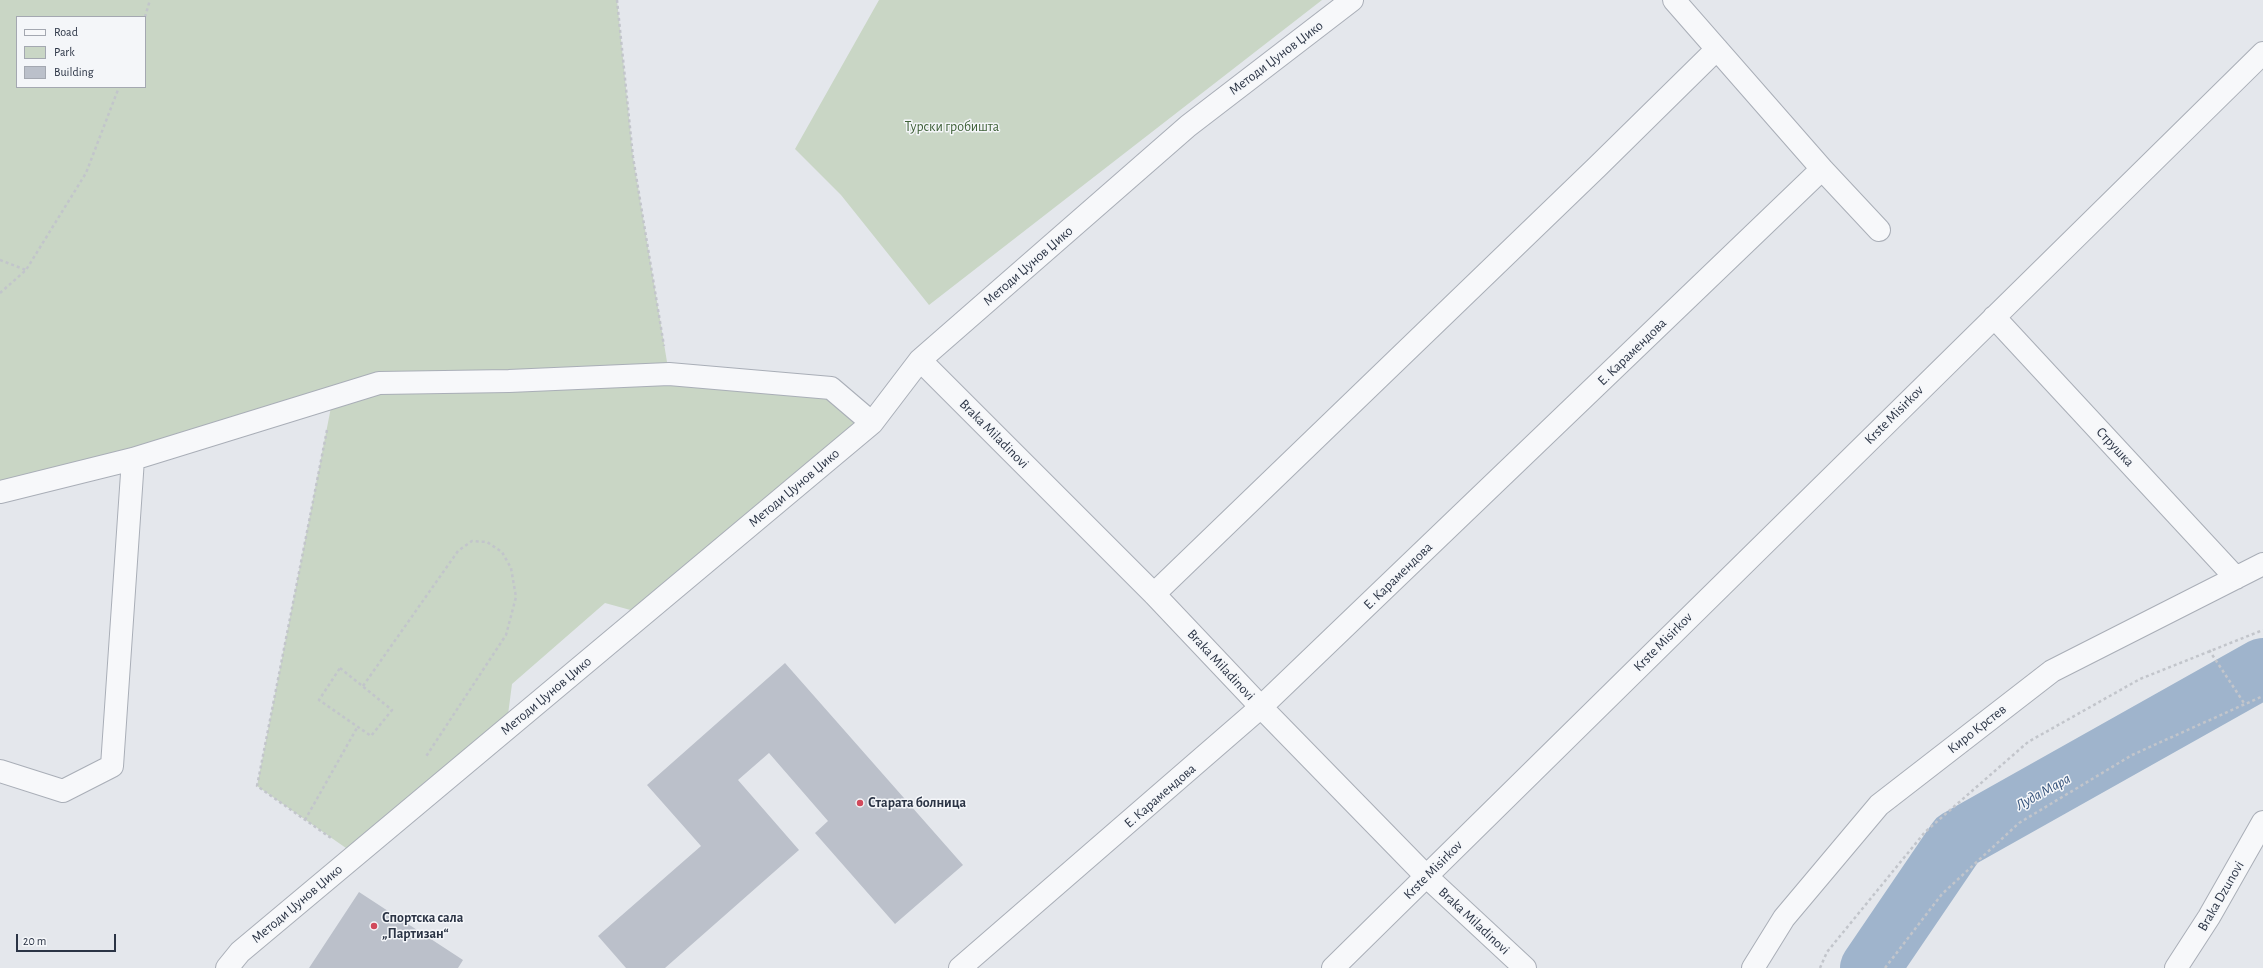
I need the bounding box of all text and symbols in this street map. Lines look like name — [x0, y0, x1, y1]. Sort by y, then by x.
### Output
legend — [16, 16, 146, 88]
street label: Методи Џунов Џико — [1226, 17, 1326, 99]
text: Road — [54, 26, 78, 38]
text: Park — [54, 46, 75, 58]
text: Building — [54, 66, 94, 78]
park label: Турски гробишта — [905, 119, 999, 135]
street label: Методи Џунов Џико — [980, 222, 1076, 310]
street label: Е. Карамендова — [1594, 315, 1670, 389]
street label: Krste Misirkov — [1861, 382, 1927, 448]
street label: Braka Miladinovi — [956, 396, 1032, 472]
street label: Струшка — [2093, 424, 2137, 470]
street label: Методи Џунов Џико — [745, 445, 843, 531]
street label: Е. Карамендова — [1360, 539, 1436, 613]
street label: Krste Misirkov — [1630, 609, 1696, 675]
street label: Braka Miladinovi — [1184, 626, 1258, 704]
street label: Методи Џунов Џико — [497, 653, 595, 739]
street label: Киро Крстев — [1944, 701, 2010, 757]
street label: Е. Карамендова — [1121, 760, 1199, 832]
water label: Луда Мара — [2012, 770, 2074, 814]
place label: Старата болница — [868, 795, 966, 811]
marker: Старата болница — [855, 798, 865, 808]
street label: Krste Misirkov — [1400, 837, 1466, 903]
street label: Braka Dzunovi — [2194, 858, 2248, 934]
street label: Методи Џунов Џико — [248, 861, 346, 947]
street label: Braka Miladinovi — [1435, 884, 1513, 958]
place label: Спортска сала „Партизан“ — [382, 910, 463, 942]
marker: Спортска сала „Партизан“ — [369, 921, 379, 931]
scale bar — [18, 926, 118, 952]
text: 20 m — [23, 935, 46, 947]

